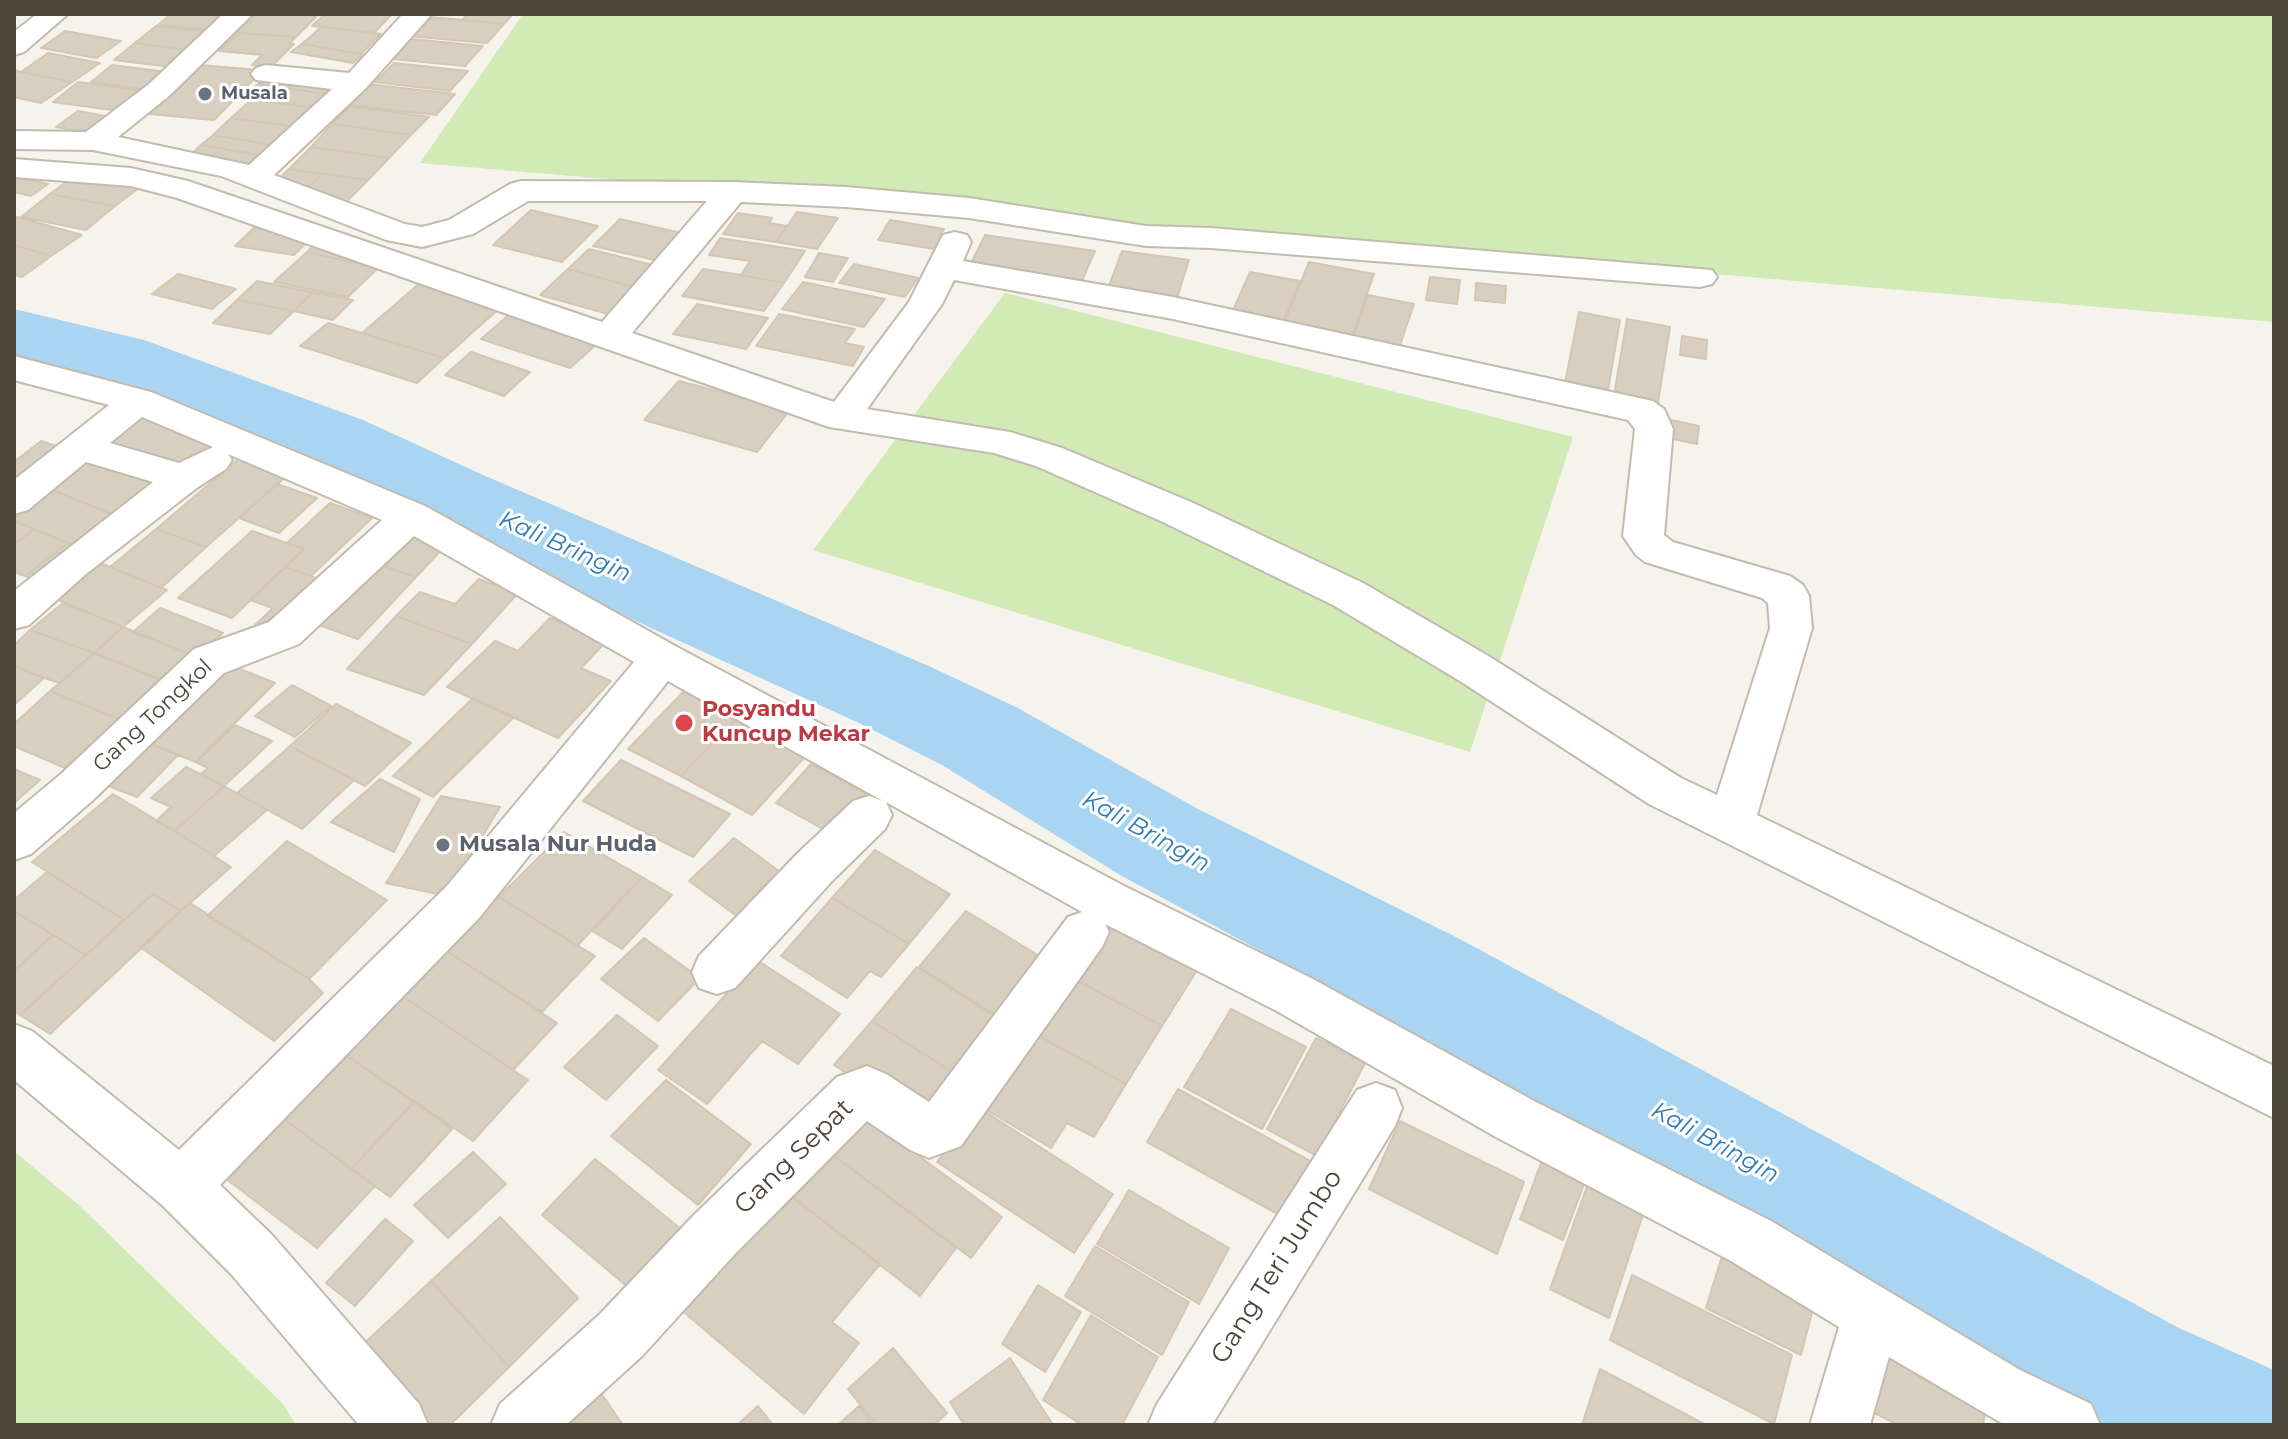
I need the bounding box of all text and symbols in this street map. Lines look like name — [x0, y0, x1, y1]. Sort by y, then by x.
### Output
place label: Musala — [221, 83, 288, 105]
marker: Musala — [196, 85, 214, 103]
water label: Kali Bringin — [495, 505, 635, 589]
street label: Gang Tongkol — [88, 654, 218, 778]
place label: Posyandu Kuncup Mekar — [702, 697, 870, 748]
marker: Posyandu Kuncup Mekar — [673, 712, 695, 734]
water label: Kali Bringin — [1077, 785, 1215, 879]
place label: Musala Nur Huda — [459, 832, 657, 858]
marker: Musala Nur Huda — [434, 836, 452, 854]
street label: Gang Sepat — [728, 1093, 860, 1221]
water label: Kali Bringin — [1646, 1096, 1784, 1190]
street label: Gang Teri Jumbo — [1205, 1164, 1349, 1370]

